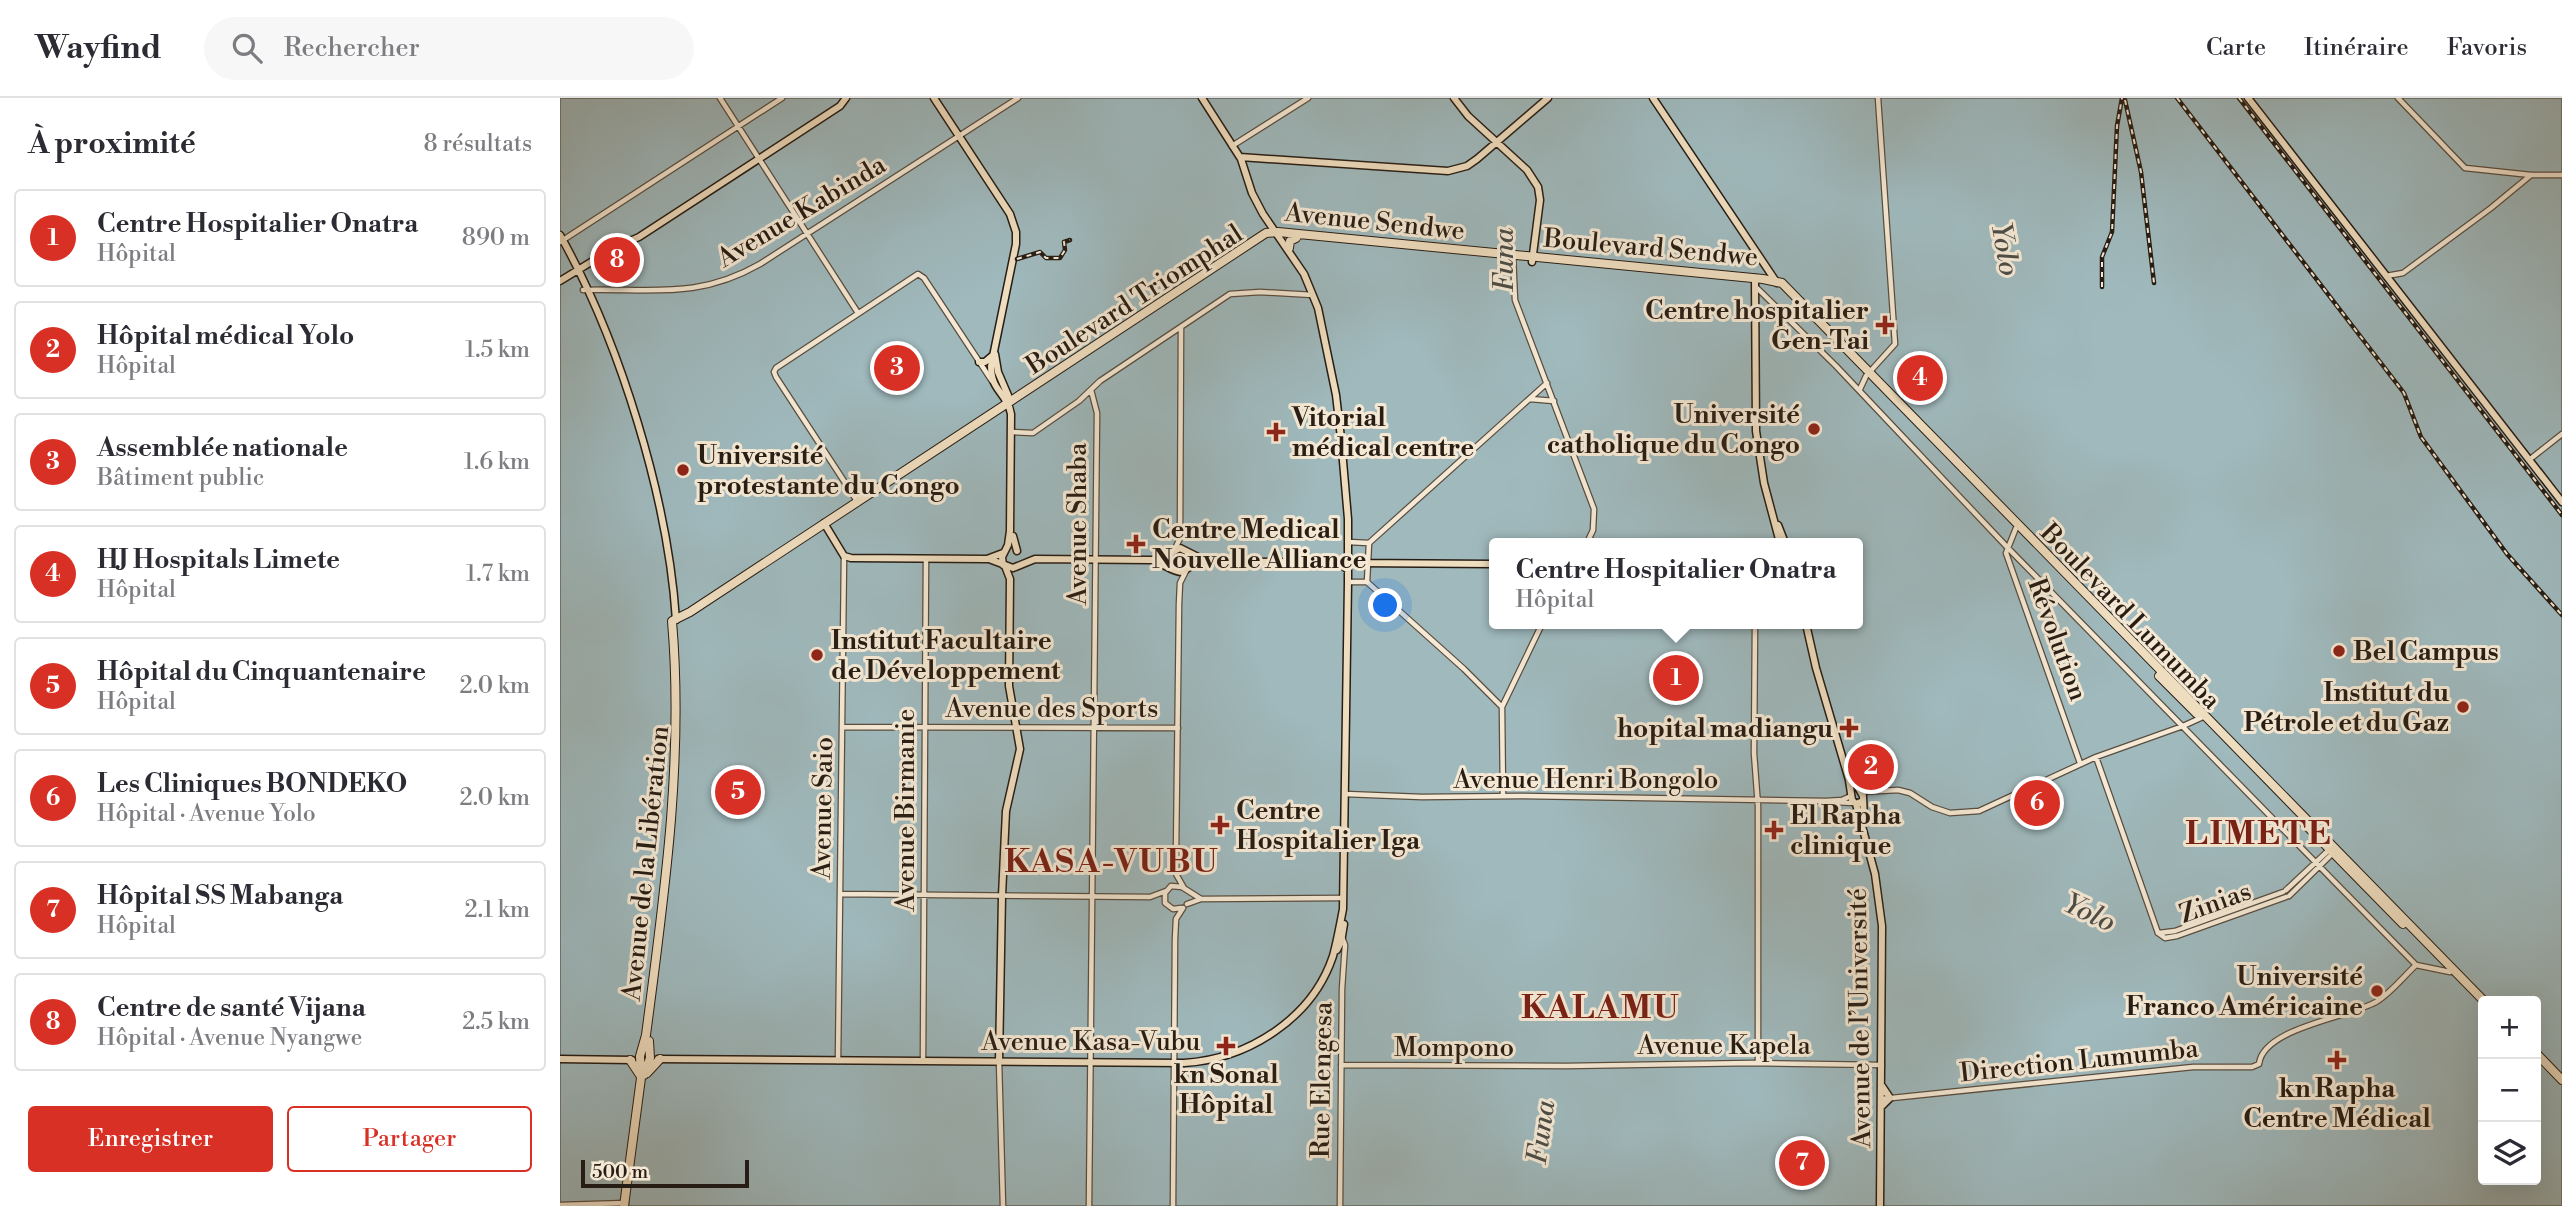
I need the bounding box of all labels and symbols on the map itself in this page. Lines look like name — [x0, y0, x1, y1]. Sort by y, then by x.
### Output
street label: Avenue Kabinda — [711, 149, 892, 275]
street label: Avenue Sendwe — [1282, 197, 1466, 247]
street label: Boulevard Triomphal — [1019, 218, 1249, 382]
water label: Yolo — [1983, 220, 2026, 278]
street label: Boulevard Sendwe — [1541, 223, 1759, 273]
water label: Funa — [1487, 227, 1522, 292]
pin: 8 — [594, 234, 640, 286]
place label: Centre hospitalier Gen-Tai — [1645, 295, 1869, 357]
marker: Centre hospitalier Gen-Tai — [1875, 315, 1895, 335]
pin: 3 — [874, 342, 920, 394]
pin: 4 — [1897, 352, 1943, 404]
place label: Université catholique du Congo — [1547, 399, 1800, 461]
place label: Vitorial médical centre — [1291, 402, 1474, 464]
marker: Université catholique du Congo — [1806, 421, 1822, 437]
marker: Vitorial médical centre — [1266, 422, 1286, 442]
place label: Université protestante du Congo — [697, 440, 960, 502]
street label: Avenue Shaba — [1062, 442, 1094, 606]
marker: Université protestante du Congo — [675, 462, 691, 478]
place label: Centre Medical Nouvelle Alliance — [1152, 514, 1366, 576]
street label: Boulevard Lumumba — [2033, 516, 2228, 717]
marker: Centre Medical Nouvelle Alliance — [1126, 534, 1146, 554]
street label: Révolution — [2020, 574, 2094, 705]
your location — [1368, 588, 1402, 622]
place label: Institut Facultaire de Développement — [831, 625, 1061, 687]
place label: Bel Campus — [2353, 636, 2499, 668]
marker: Bel Campus — [2331, 643, 2347, 659]
marker: Institut Facultaire de Développement — [809, 647, 825, 663]
pin: 1 — [1653, 652, 1699, 704]
place label: Institut du Pétrole et du Gaz — [2243, 677, 2449, 739]
street label: Avenue des Sports — [945, 693, 1158, 725]
marker: Institut du Pétrole et du Gaz — [2455, 699, 2471, 715]
street label: Avenue Birmanie — [890, 709, 922, 912]
place label: hopital madiangu — [1617, 713, 1833, 745]
marker: hopital madiangu — [1839, 718, 1859, 738]
street label: Avenue de la Libération — [616, 724, 676, 1003]
street label: Avenue Saio — [806, 737, 840, 880]
pin: 2 — [1848, 741, 1894, 793]
street label: Avenue Henri Bongolo — [1453, 764, 1718, 796]
pin: 5 — [715, 766, 761, 818]
pin: 6 — [2014, 777, 2060, 829]
place label: Centre Hospitalier Iga — [1236, 795, 1421, 857]
place label: El Rapha clinique — [1790, 800, 1902, 862]
district label: LIMETE — [2185, 814, 2333, 855]
marker: Centre Hospitalier Iga — [1210, 815, 1230, 835]
marker: El Rapha clinique — [1764, 820, 1784, 840]
district label: KASA-VUBU — [1004, 842, 1220, 883]
street label: Zinias — [2175, 875, 2256, 931]
water label: Yolo — [2058, 886, 2121, 940]
street label: Avenue de l’Université — [1842, 888, 1878, 1149]
place label: Université Franco Américaine — [2126, 961, 2363, 1023]
marker: Université Franco Américaine — [2369, 983, 2385, 999]
district label: KALAMU — [1521, 988, 1681, 1029]
street label: Rue Elengesa — [1305, 1001, 1339, 1158]
street label: Avenue Kasa-Vubu — [981, 1026, 1201, 1058]
street label: Avenue Kapela — [1636, 1030, 1811, 1062]
street label: Mompono — [1394, 1032, 1514, 1064]
street label: Direction Lumumba — [1958, 1032, 2201, 1089]
marker: kn Sonal Hôpital — [1216, 1036, 1236, 1056]
marker: kn Rapha Centre Médical — [2327, 1050, 2347, 1070]
place label: kn Sonal Hôpital — [1174, 1059, 1279, 1121]
place label: kn Rapha Centre Médical — [2243, 1073, 2431, 1135]
water label: Funa — [1520, 1098, 1563, 1166]
pin: 7 — [1779, 1137, 1825, 1189]
scale bar — [581, 1157, 749, 1189]

